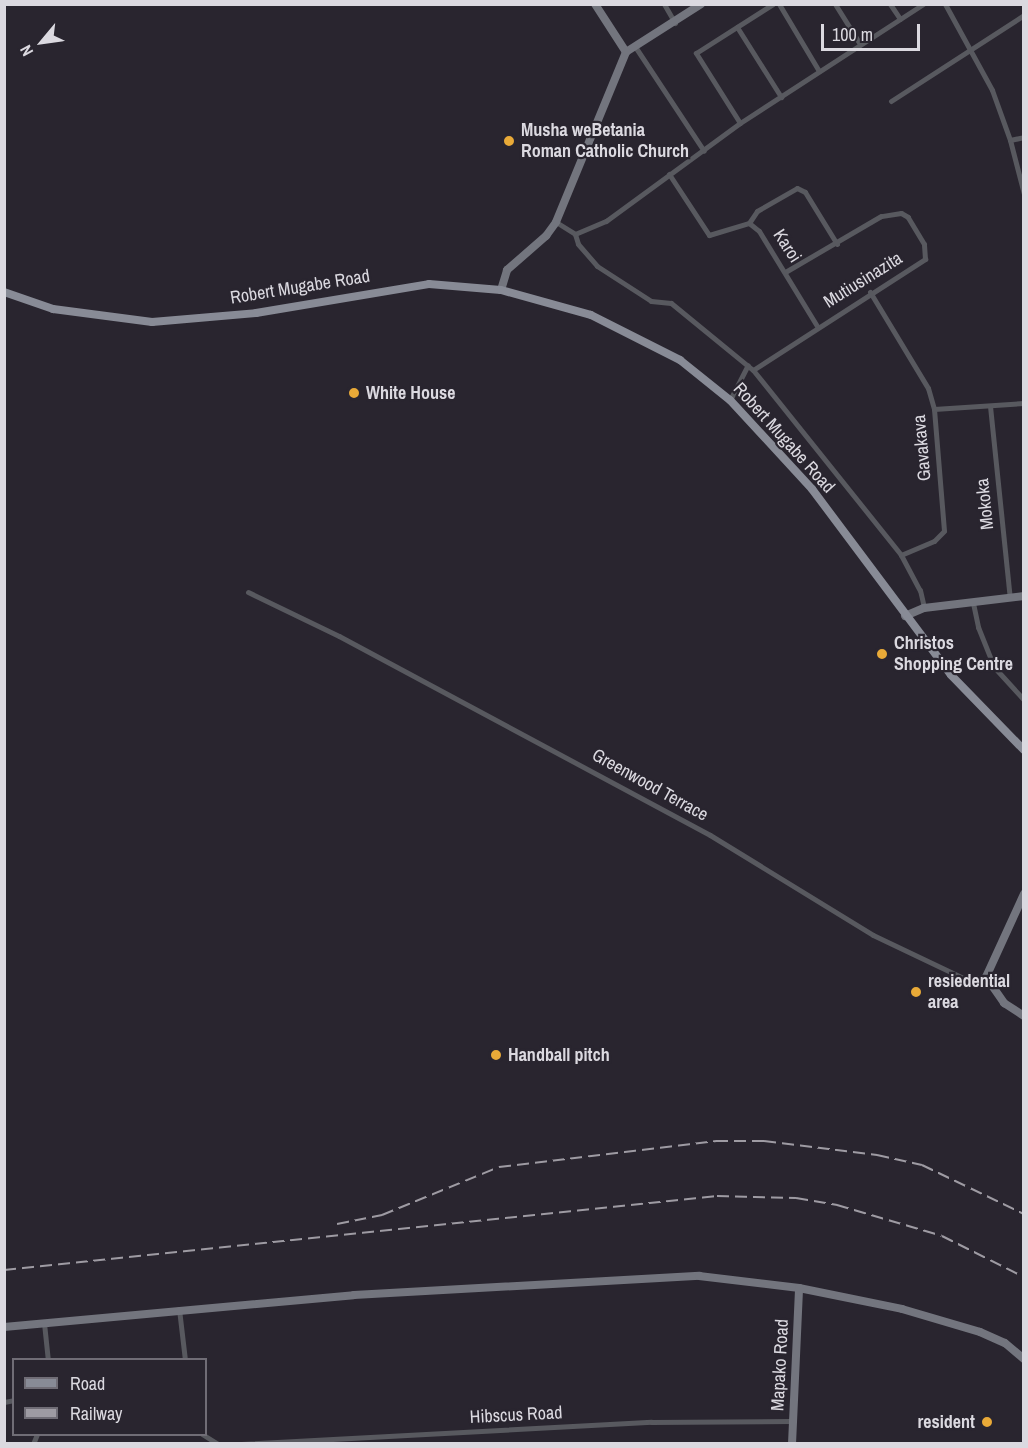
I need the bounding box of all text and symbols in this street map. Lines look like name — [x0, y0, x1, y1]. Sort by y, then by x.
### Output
north arrow — [12, 12, 72, 72]
scale bar — [824, 12, 923, 50]
text: 100 m — [832, 22, 873, 47]
text: N — [14, 41, 38, 60]
place label: Musha weBetania Roman Catholic Church — [521, 120, 689, 162]
marker: Musha weBetania Roman Catholic Church — [502, 134, 516, 148]
street label: Karoi — [768, 225, 806, 267]
street label: Mutiusinazita — [820, 247, 906, 313]
street label: Robert Mugabe Road — [229, 265, 371, 309]
street label: Robert Mugabe Road — [729, 378, 839, 498]
place label: White House — [366, 382, 455, 404]
marker: White House — [347, 386, 361, 400]
street label: Gavakava — [908, 414, 936, 482]
street label: Mokoka — [972, 477, 998, 531]
place label: Christos Shopping Centre — [894, 633, 1013, 676]
marker: Christos Shopping Centre — [875, 647, 889, 661]
street label: Greenwood Terrace — [588, 744, 712, 826]
place label: resiedential area — [928, 971, 1010, 1014]
marker: resiedential area — [909, 985, 923, 999]
place label: Handball pitch — [508, 1044, 610, 1066]
marker: Handball pitch — [489, 1048, 503, 1062]
street label: Mapako Road — [767, 1319, 793, 1411]
legend — [12, 1358, 207, 1436]
text: Road — [70, 1371, 105, 1396]
text: Railway — [70, 1401, 123, 1426]
street label: Hibscus Road — [469, 1402, 563, 1428]
place label: resident — [918, 1411, 975, 1433]
marker: resident — [980, 1415, 994, 1429]

